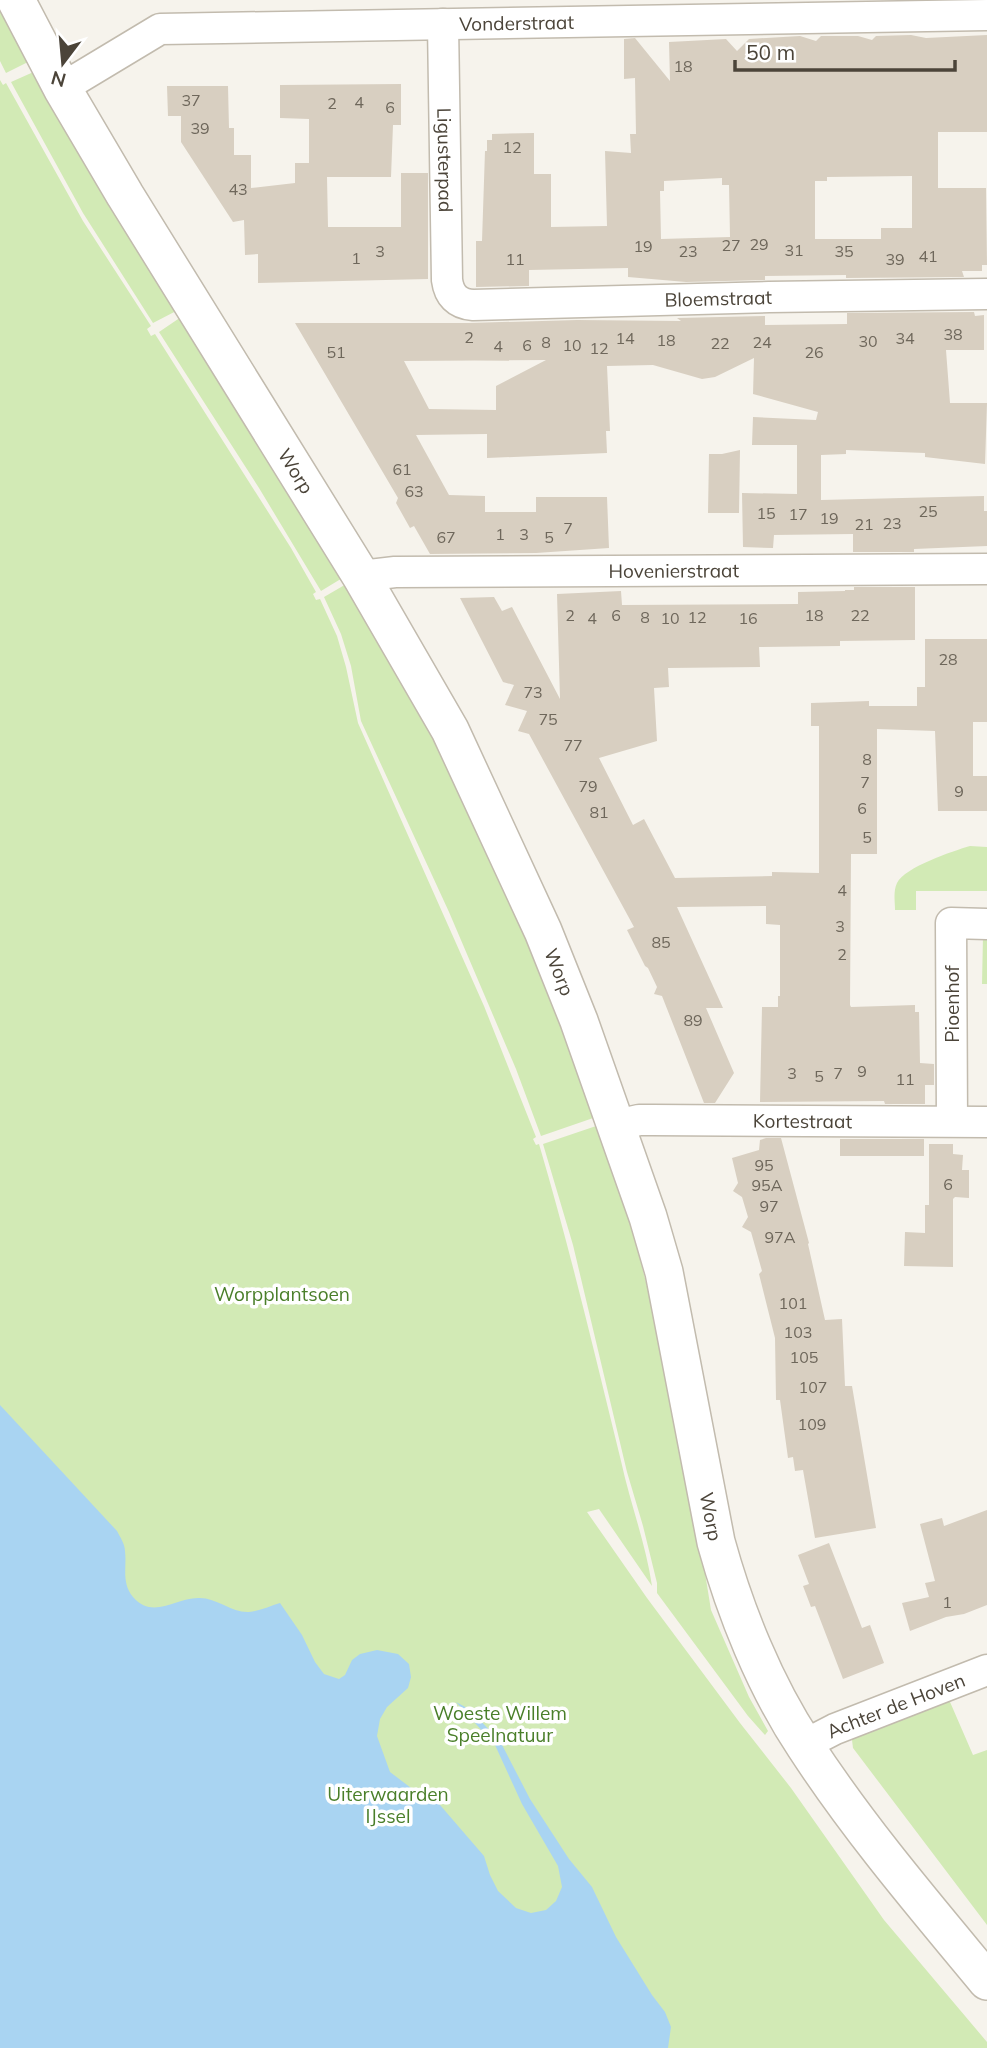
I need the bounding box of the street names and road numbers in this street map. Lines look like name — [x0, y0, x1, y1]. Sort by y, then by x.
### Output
street label: Vonderstraat — [459, 10, 575, 36]
street label: Ligusterpad — [432, 107, 458, 213]
street label: Bloemstraat — [664, 285, 773, 312]
street label: Worp — [273, 444, 319, 498]
street label: Hovenierstraat — [608, 558, 740, 583]
street label: Worp — [539, 945, 580, 999]
street label: Pioenhof — [940, 965, 964, 1043]
street label: Kortestraat — [753, 1109, 852, 1133]
street label: Worp — [695, 1490, 728, 1543]
street label: Achter de Hoven — [822, 1668, 968, 1743]

